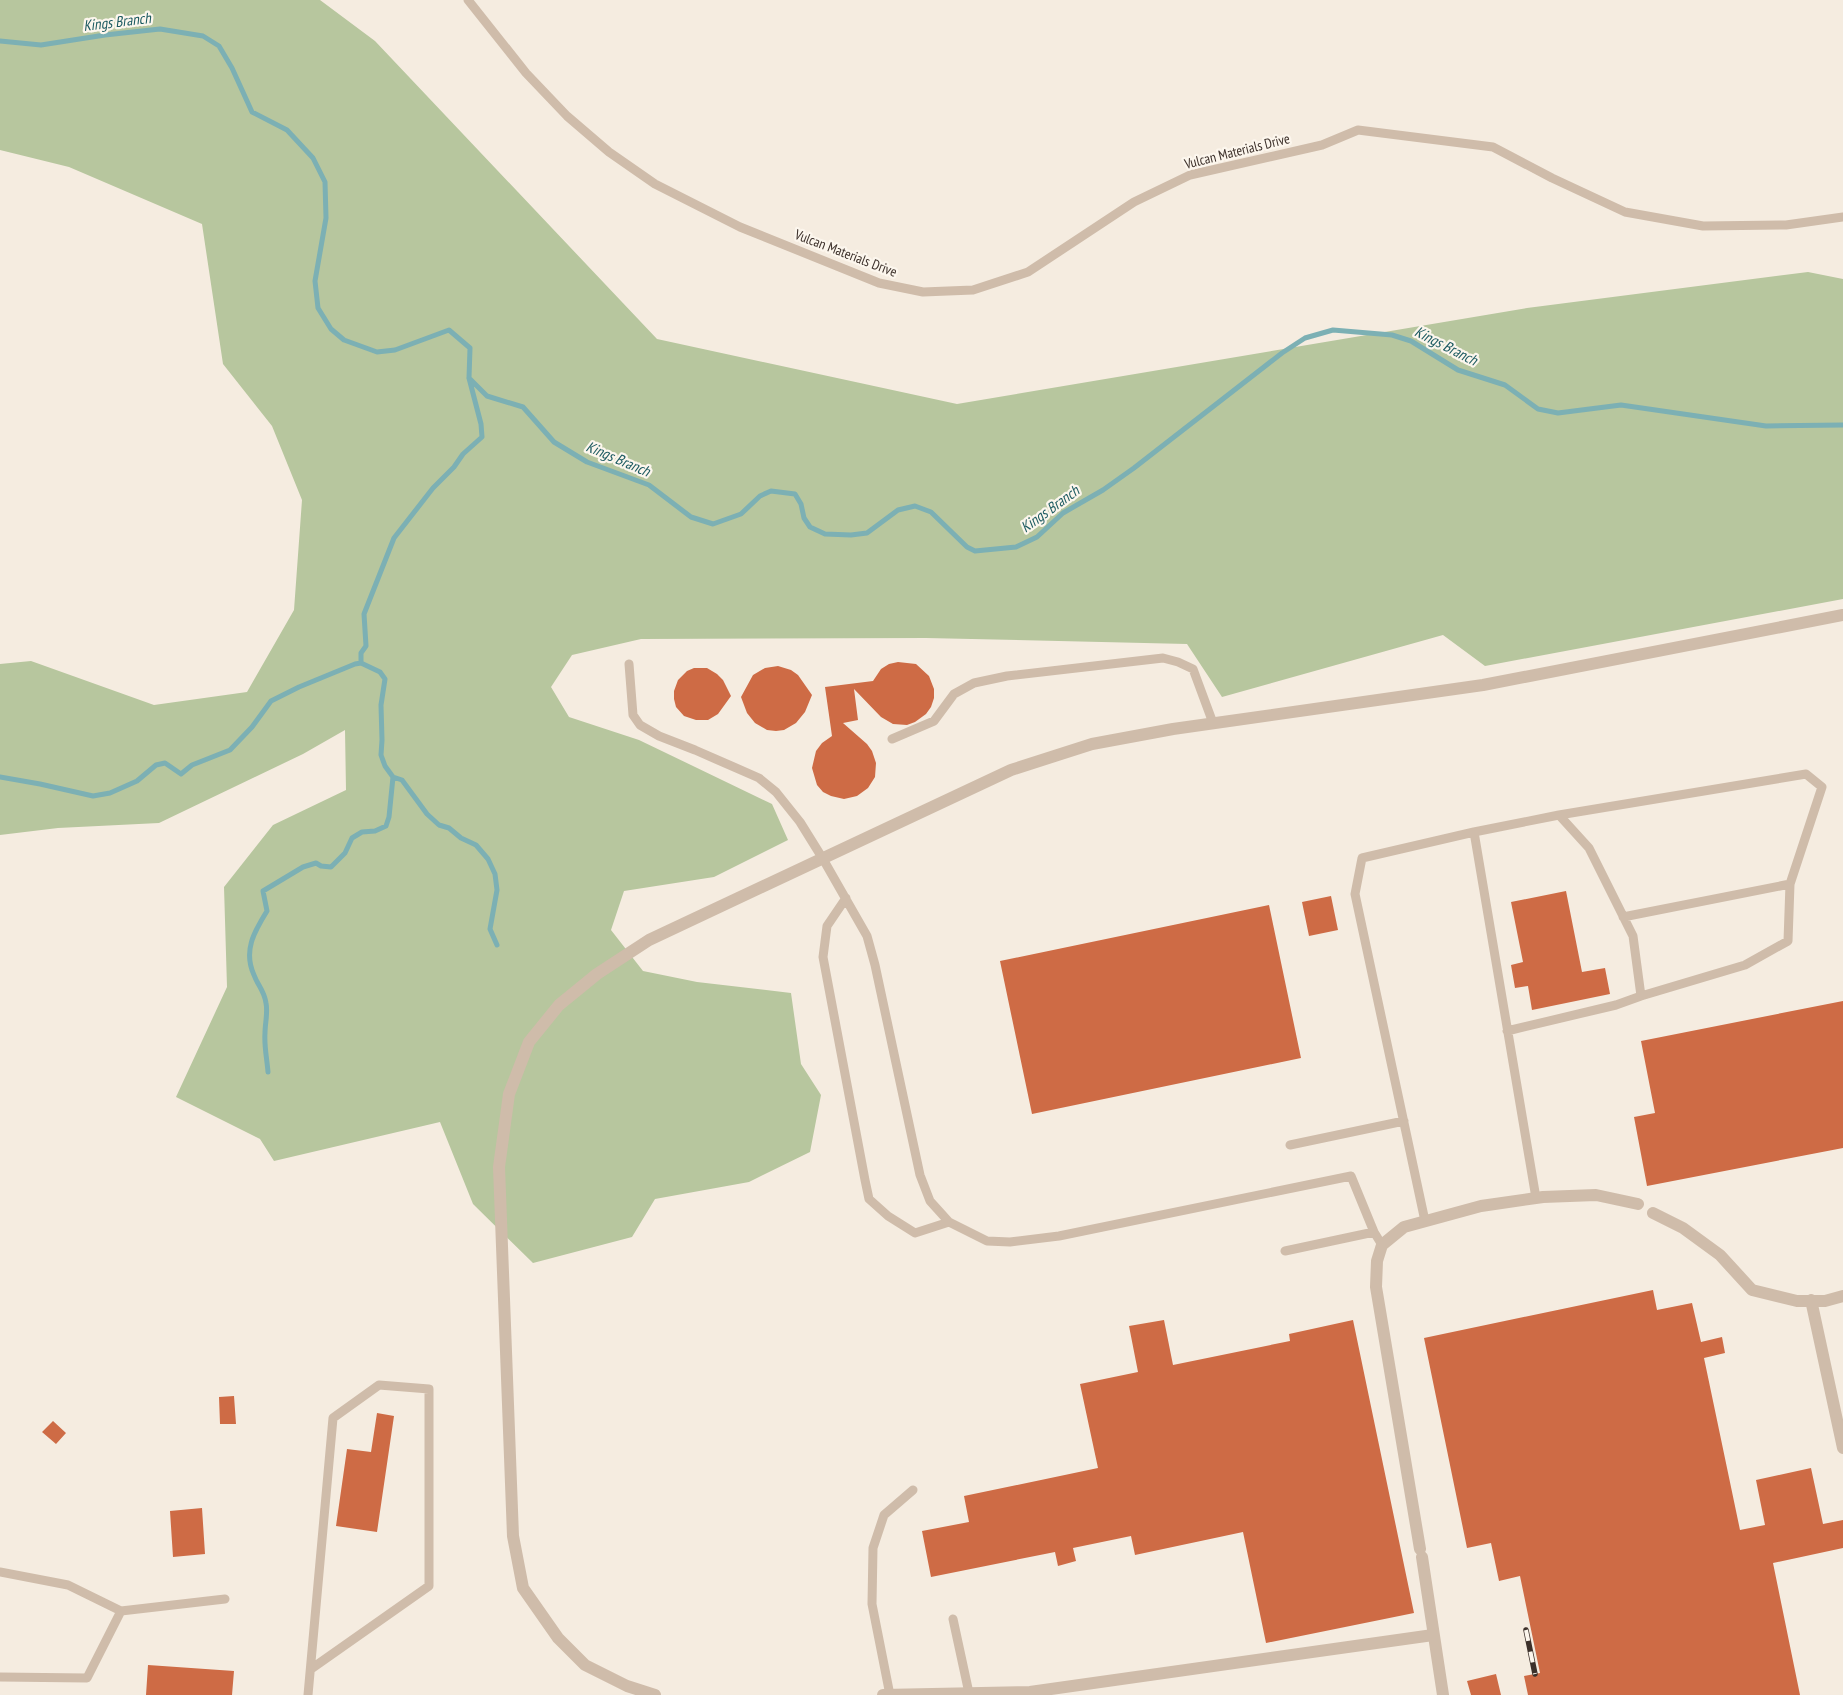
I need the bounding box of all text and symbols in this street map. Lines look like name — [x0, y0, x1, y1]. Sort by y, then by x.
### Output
water label: Kings Branch — [82, 8, 153, 35]
street label: Vulcan Materials Drive — [1182, 129, 1292, 173]
street label: Vulcan Materials Drive — [791, 225, 900, 281]
water label: Kings Branch — [1412, 322, 1482, 370]
water label: Kings Branch — [583, 437, 654, 481]
water label: Kings Branch — [1017, 480, 1084, 536]

